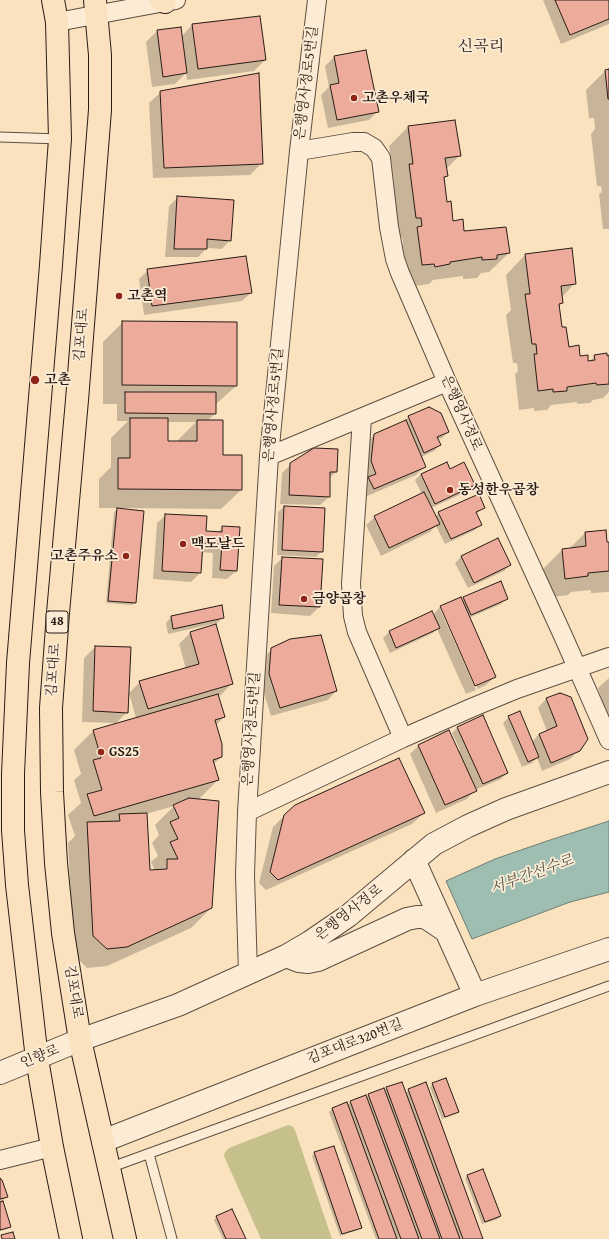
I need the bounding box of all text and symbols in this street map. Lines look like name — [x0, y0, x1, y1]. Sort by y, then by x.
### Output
street label: 은행영사정로5번길 — [292, 25, 322, 141]
district label: 신곡리 — [458, 37, 504, 57]
place label: 고촌우체국 — [362, 90, 430, 106]
marker: 고촌우체국 — [349, 93, 359, 103]
place label: 고촌역 — [127, 288, 168, 304]
marker: 고촌역 — [114, 291, 124, 301]
street label: 김포대로 — [72, 307, 92, 363]
street label: 은행영사정로5번길 — [261, 347, 287, 463]
place label: 고촌 — [44, 372, 71, 388]
street label: 은행영사정로 — [437, 373, 485, 453]
marker: 고촌 — [29, 374, 41, 386]
place label: 동성한우곱창 — [458, 482, 539, 498]
marker: 동성한우곱창 — [445, 485, 455, 495]
place label: 맥도날드 — [191, 536, 245, 552]
marker: 맥도날드 — [178, 539, 188, 549]
place label: 고촌주유소 — [50, 548, 118, 564]
marker: 고촌주유소 — [121, 551, 131, 561]
place label: 금양곱창 — [312, 591, 366, 607]
marker: 금양곱창 — [299, 594, 309, 604]
road number: 48 — [46, 611, 68, 633]
street label: 김포대로 — [44, 642, 64, 698]
street label: 은행영사정로5번길 — [240, 671, 264, 787]
place label: GS25 — [109, 744, 139, 760]
marker: GS25 — [96, 747, 106, 757]
water label: 서부간선수로 — [488, 852, 576, 898]
street label: 은행영사정로 — [312, 881, 386, 945]
street label: 김포대로 — [60, 964, 86, 1020]
street label: 김포대로320번길 — [305, 1016, 405, 1068]
street label: 인향로 — [18, 1042, 62, 1072]

